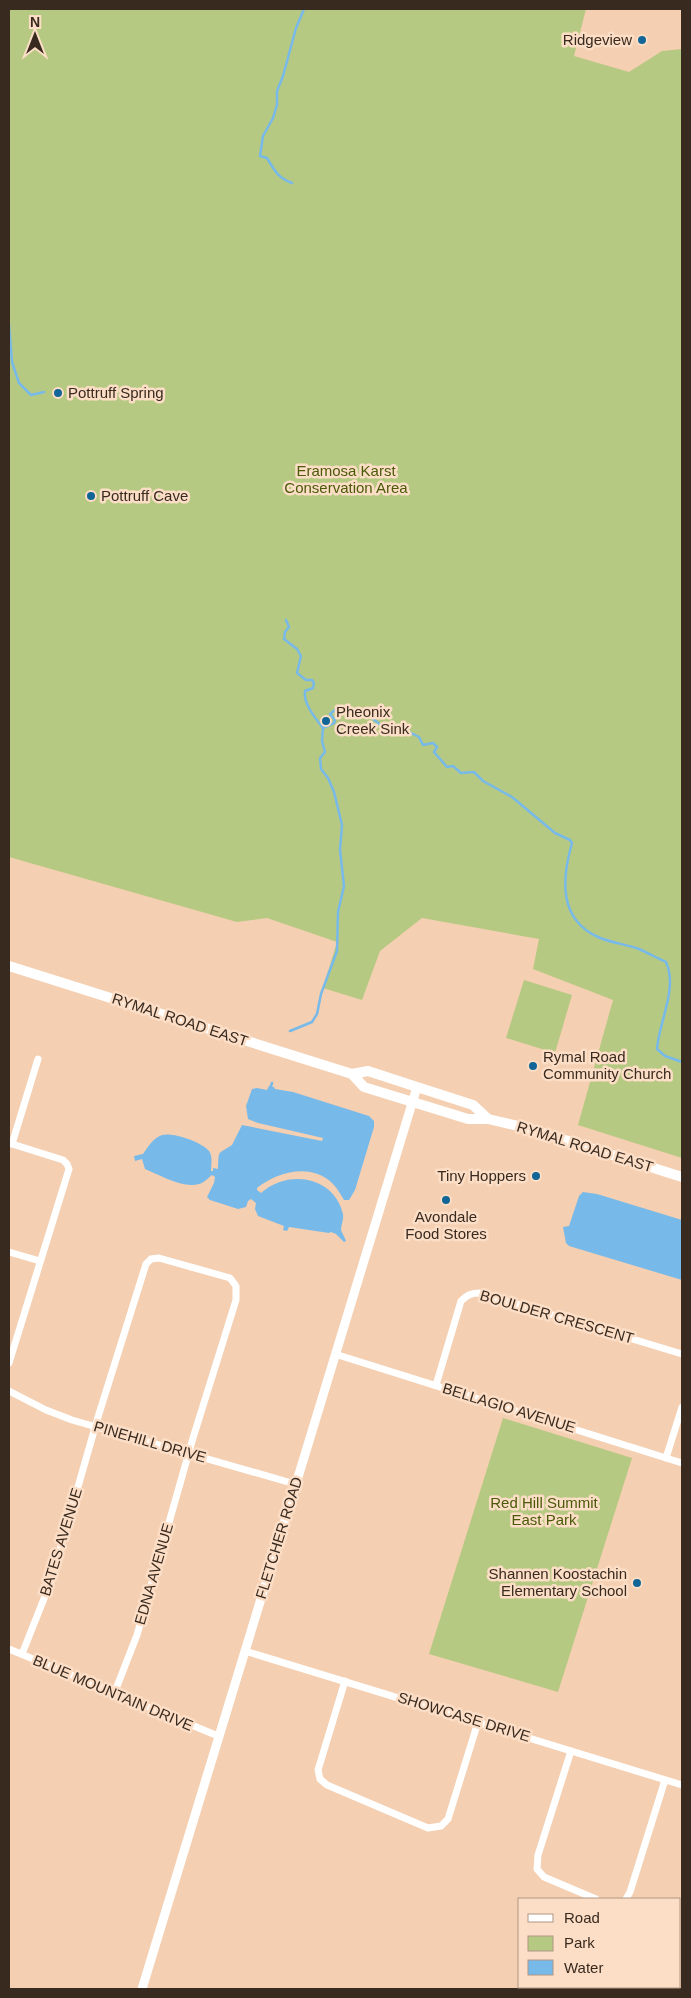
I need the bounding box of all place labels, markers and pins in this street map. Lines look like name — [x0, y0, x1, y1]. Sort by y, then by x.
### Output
place label: Ridgeview — [563, 31, 632, 48]
marker: Ridgeview — [636, 34, 648, 46]
place label: Pottruff Spring — [68, 384, 164, 401]
marker: Pottruff Spring — [52, 387, 64, 399]
place label: Pottruff Cave — [101, 487, 188, 504]
marker: Pottruff Cave — [85, 490, 97, 502]
place label: Pheonix Creek Sink — [336, 703, 410, 737]
marker: Pheonix Creek Sink — [320, 715, 332, 727]
place label: Rymal Road Community Church — [543, 1048, 671, 1082]
marker: Rymal Road Community Church — [527, 1060, 539, 1072]
place label: Tiny Hoppers — [437, 1167, 526, 1184]
marker: Tiny Hoppers — [530, 1170, 542, 1182]
marker: Avondale Food Stores — [440, 1194, 452, 1206]
place label: Avondale Food Stores — [405, 1208, 487, 1242]
place label: Shannen Koostachin Elementary School — [489, 1565, 627, 1599]
marker: Shannen Koostachin Elementary School — [631, 1577, 643, 1589]

